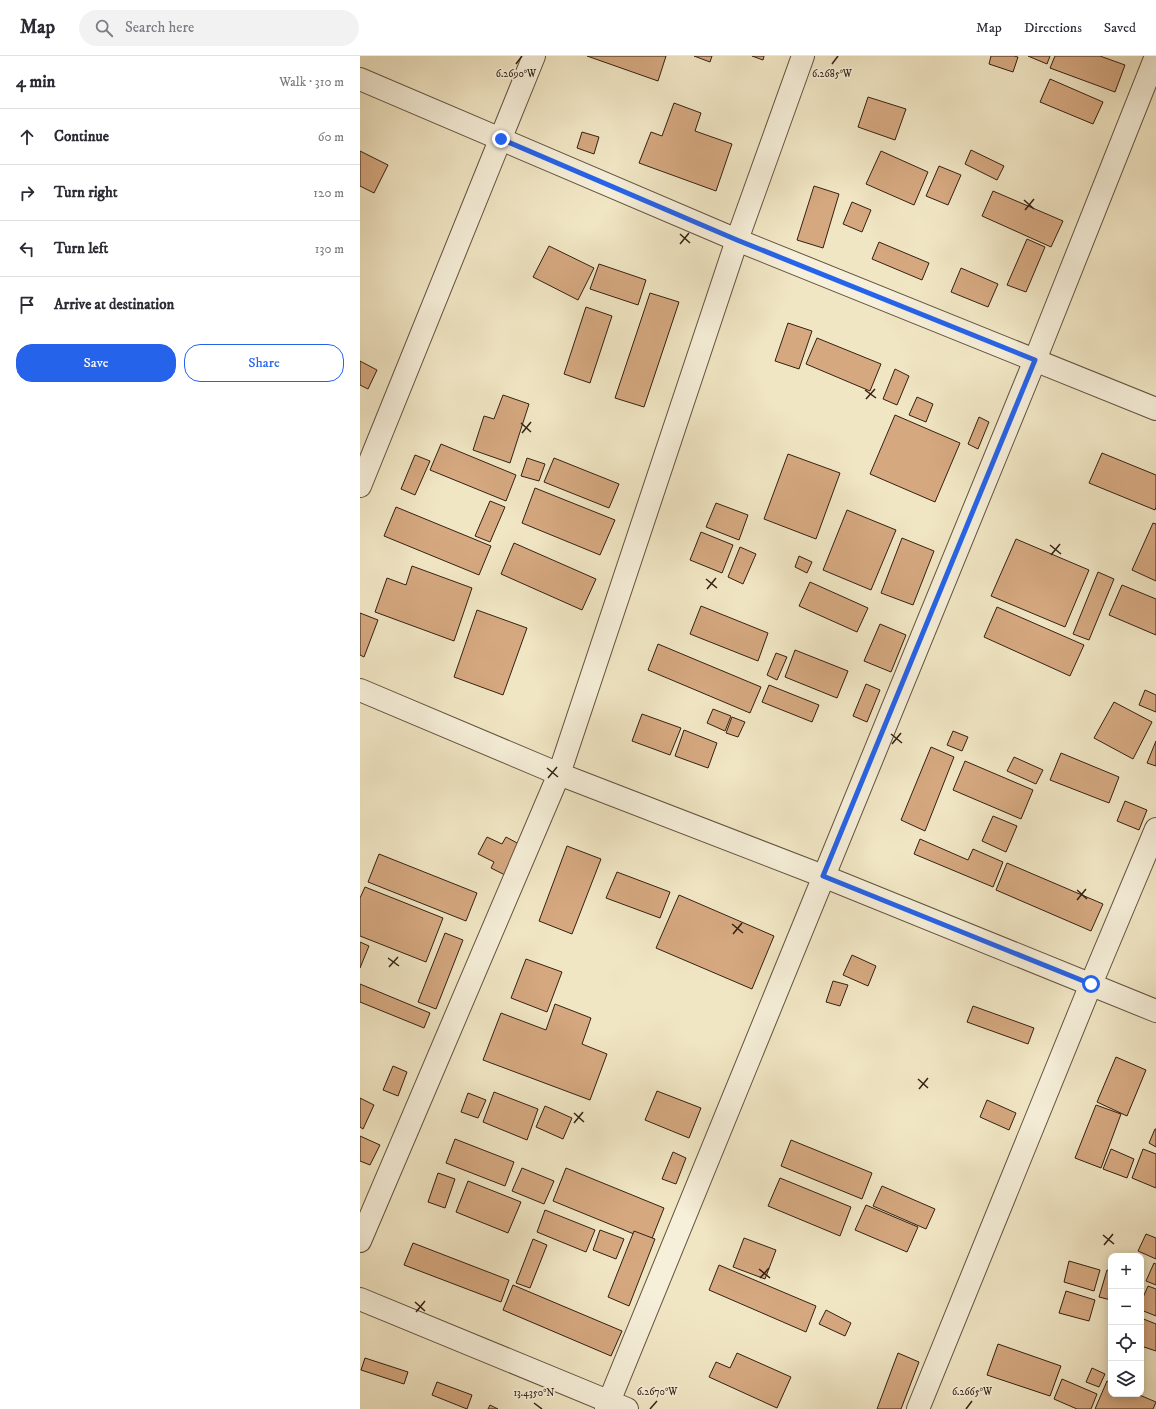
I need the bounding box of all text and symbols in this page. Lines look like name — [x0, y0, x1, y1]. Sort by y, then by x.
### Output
search box — [79, 10, 359, 46]
text: Map — [20, 16, 55, 39]
icon: search — [93, 17, 115, 39]
text: Search here — [125, 18, 194, 37]
text: Map — [976, 19, 1002, 37]
text: Directions — [1024, 19, 1082, 37]
text: Saved — [1104, 19, 1136, 37]
text: 6.2690°W — [496, 68, 537, 80]
text: 6.2685°W — [812, 68, 853, 80]
text: 4 min — [16, 71, 55, 93]
text: Walk · 310 m — [279, 74, 344, 90]
icon: ahead — [16, 126, 38, 148]
text: Continue — [54, 127, 109, 146]
text: 60 m — [318, 129, 344, 145]
route end — [492, 130, 510, 148]
icon: right — [16, 182, 38, 204]
text: Turn right — [54, 183, 117, 202]
text: 120 m — [313, 185, 344, 201]
icon: left — [16, 238, 38, 260]
text: Turn left — [54, 239, 108, 258]
text: 130 m — [315, 241, 344, 257]
icon: arrive — [16, 294, 38, 316]
text: Arrive at destination — [54, 295, 174, 314]
button: Save — [16, 344, 176, 382]
button: Share — [184, 344, 344, 382]
route start — [1082, 975, 1100, 993]
map controls — [1108, 1253, 1144, 1397]
button: + — [1108, 1253, 1144, 1289]
button: − — [1108, 1289, 1144, 1325]
button: locate — [1108, 1325, 1144, 1361]
button: layers — [1108, 1361, 1144, 1397]
text: 6.2670°W — [637, 1386, 678, 1398]
text: 6.2665°W — [952, 1386, 993, 1398]
text: 13.4350°N — [513, 1387, 555, 1399]

